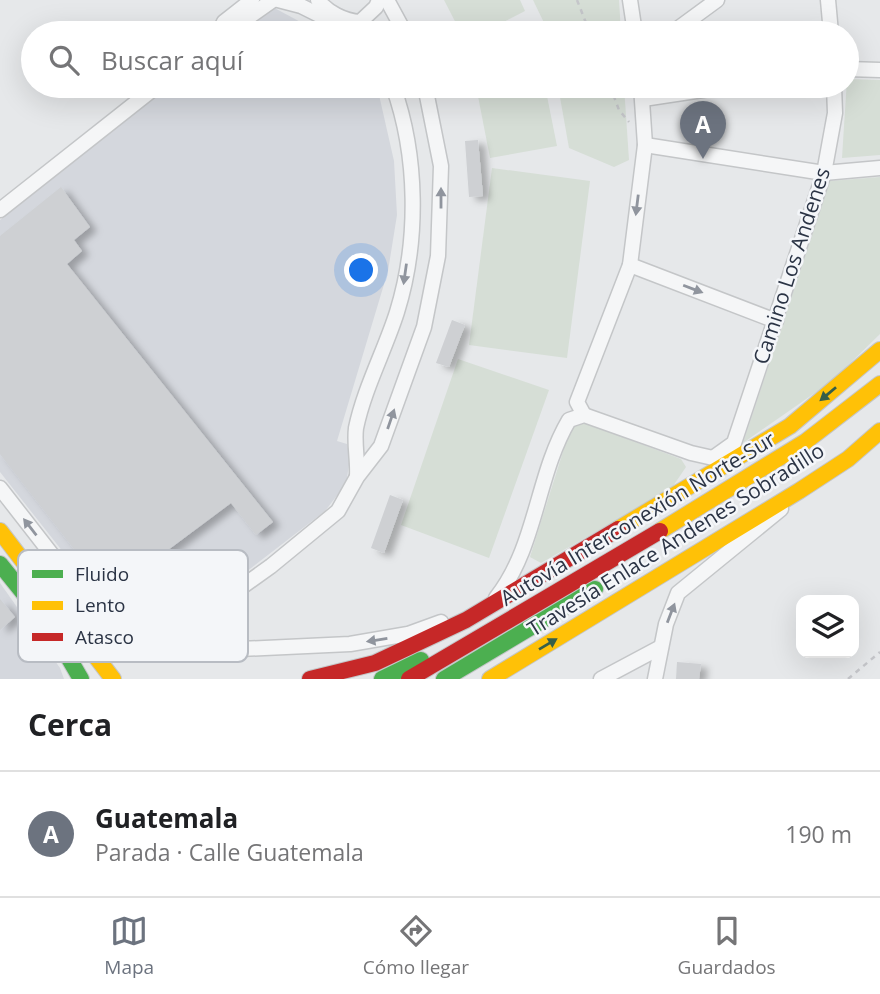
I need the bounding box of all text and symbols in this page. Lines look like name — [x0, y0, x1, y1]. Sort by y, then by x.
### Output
search box — [21, 21, 859, 98]
icon: search — [45, 41, 83, 79]
text: Buscar aquí — [101, 42, 243, 78]
pin: A — [680, 101, 726, 159]
street label: Camino Los Andenes — [746, 164, 836, 368]
one-way arrow — [435, 187, 447, 209]
one-way arrow — [632, 194, 643, 216]
your location — [344, 253, 378, 287]
one-way arrow — [400, 263, 411, 285]
one-way arrow — [683, 284, 704, 295]
one-way arrow — [820, 386, 837, 401]
one-way arrow — [386, 408, 397, 429]
street label: Autovía Interconexión Norte-Sur — [495, 424, 781, 612]
street label: Travesía Enlace Andenes Sobradillo — [522, 436, 829, 642]
one-way arrow — [23, 518, 38, 536]
legend — [18, 550, 248, 662]
text: Fluido — [75, 561, 129, 587]
text: Lento — [75, 592, 125, 618]
map controls — [796, 595, 859, 658]
button: layers — [796, 595, 859, 658]
one-way arrow — [665, 602, 676, 623]
text: Atasco — [75, 624, 134, 650]
one-way arrow — [366, 635, 388, 646]
one-way arrow — [539, 637, 558, 650]
text: Cerca — [28, 704, 112, 745]
text: Guatemala — [95, 800, 238, 836]
text: A — [43, 818, 59, 850]
text: 190 m — [785, 818, 852, 850]
text: Parada · Calle Guatemala — [95, 836, 364, 868]
tab: Mapa — [104, 912, 154, 980]
tab: Cómo llegar — [363, 912, 469, 980]
tab: Guardados — [678, 912, 776, 980]

